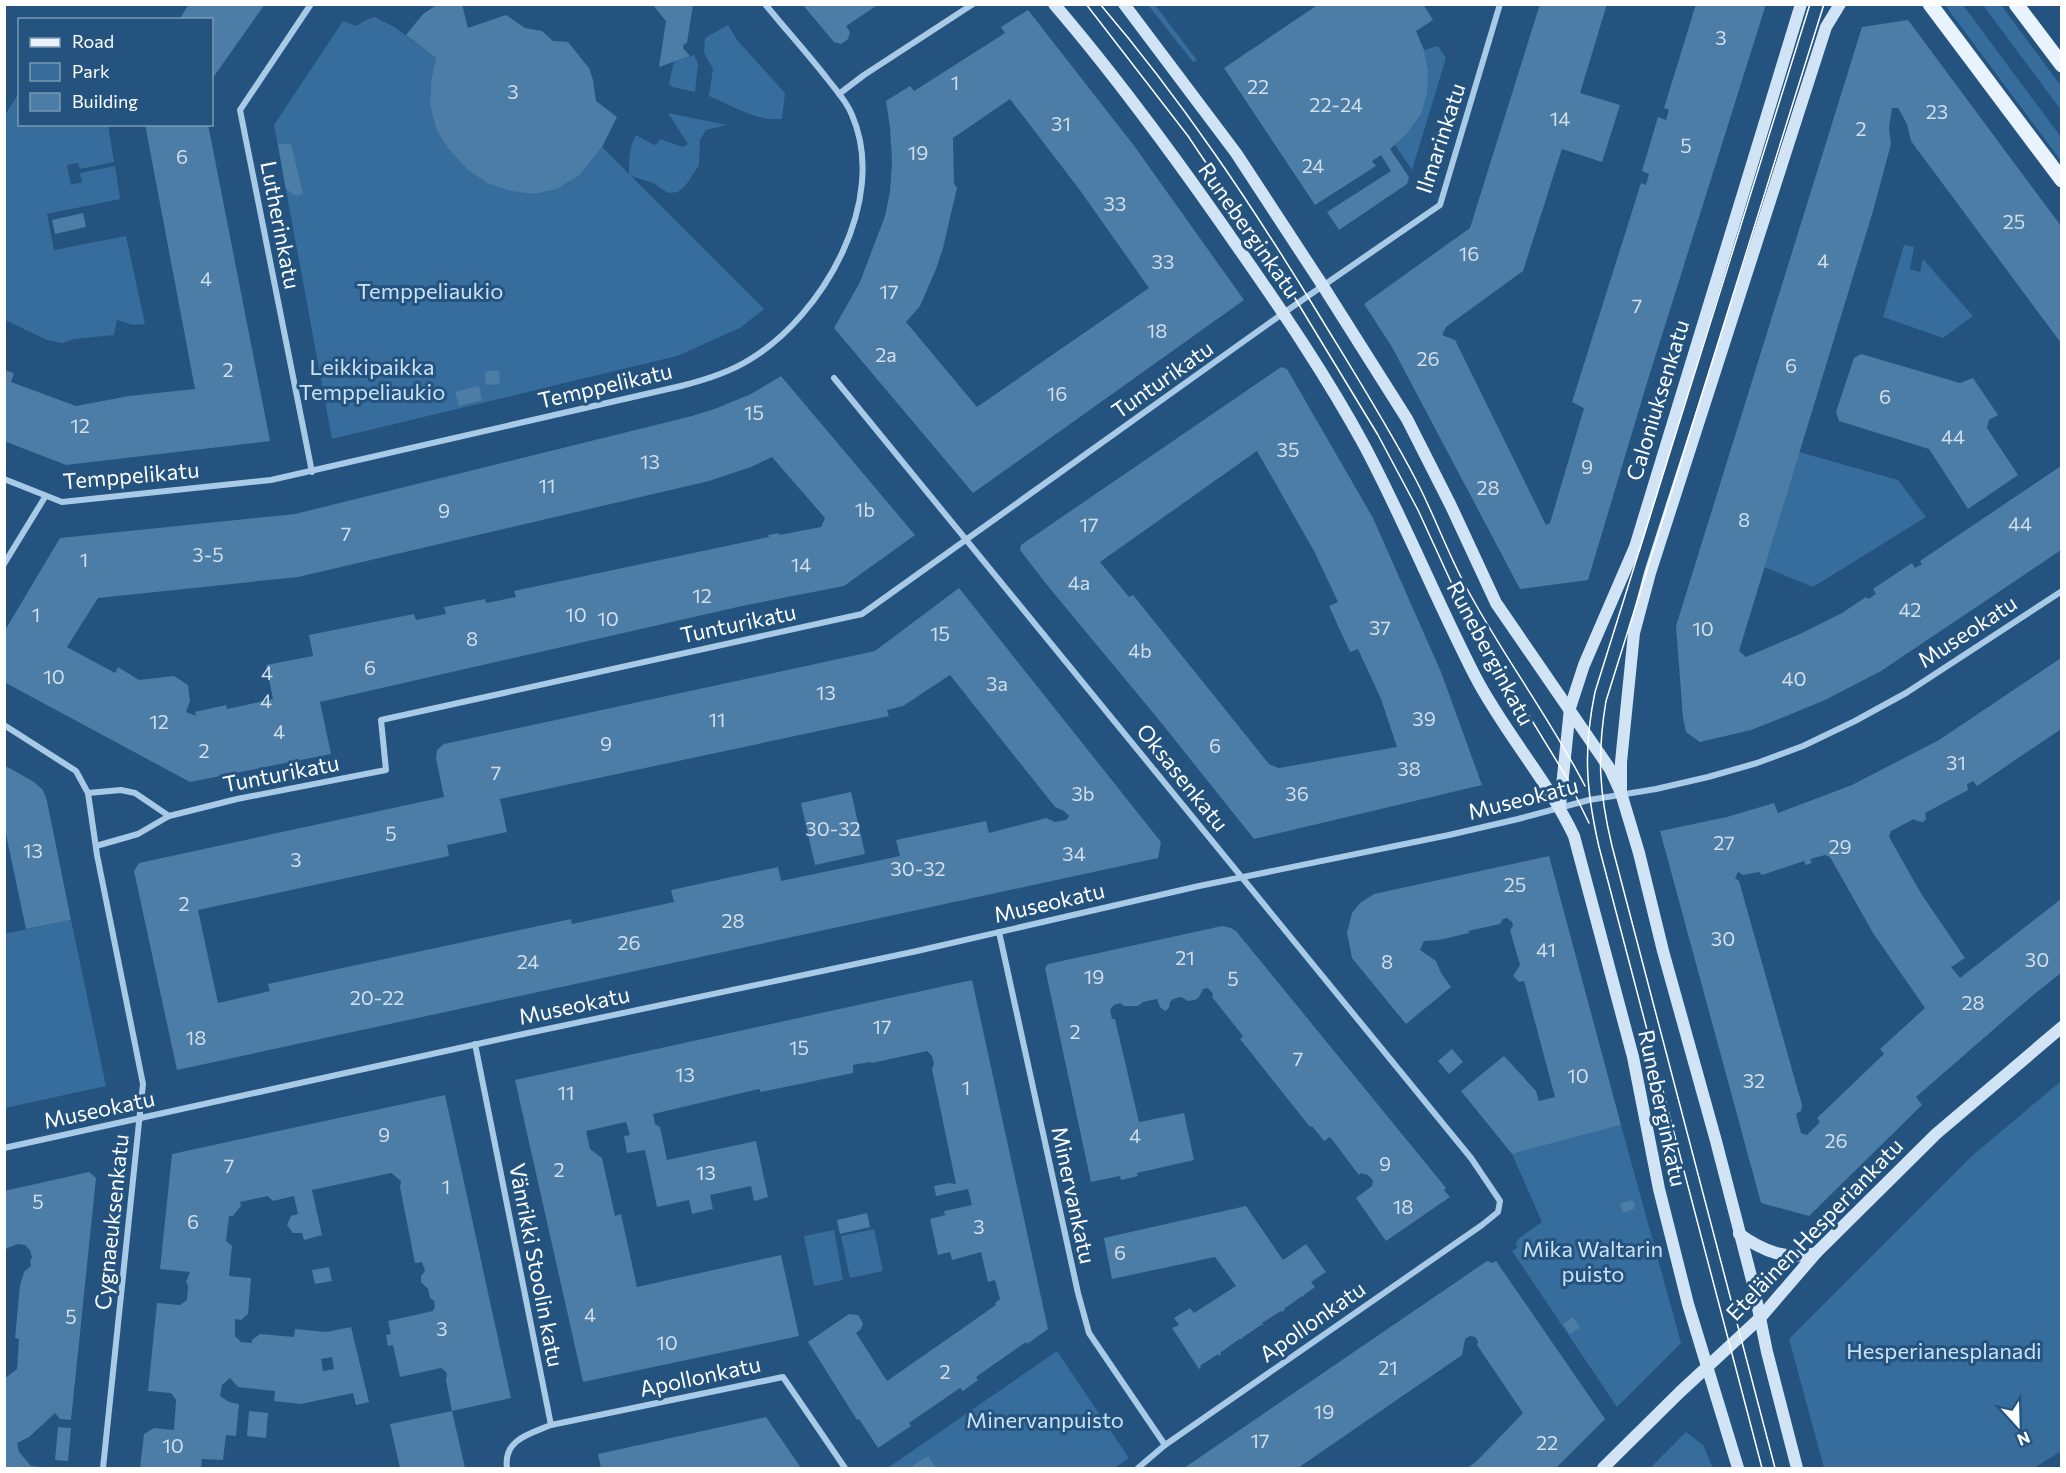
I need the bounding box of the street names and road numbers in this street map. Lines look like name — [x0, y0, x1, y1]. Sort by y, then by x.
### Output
street label: Ilmarinkatu — [1410, 80, 1470, 196]
street label: Runeberginkatu — [1193, 157, 1307, 303]
street label: Lutherinkatu — [255, 159, 307, 291]
street label: Caloniuksenkatu — [1620, 316, 1694, 484]
street label: Tunturikatu — [1106, 334, 1218, 424]
street label: Temppelikatu — [535, 356, 675, 414]
street label: Temppelikatu — [62, 456, 200, 494]
street label: Runeberginkatu — [1442, 576, 1540, 730]
street label: Museokatu — [1912, 589, 2022, 673]
street label: Tunturikatu — [678, 598, 798, 648]
street label: Oksasenkatu — [1131, 718, 1235, 836]
street label: Tunturikatu — [221, 749, 341, 797]
street label: Museokatu — [1465, 771, 1581, 825]
street label: Museokatu — [991, 876, 1107, 928]
street label: Museokatu — [516, 980, 632, 1030]
street label: Runeberginkatu — [1633, 1027, 1693, 1189]
street label: Museokatu — [41, 1084, 157, 1134]
street label: Minervankatu — [1046, 1124, 1102, 1266]
street label: Eteläinen Hesperiankatu — [1720, 1132, 1908, 1326]
street label: Cygnaeuksenkatu — [88, 1133, 134, 1311]
street label: Vänrikki Stoolin katu — [504, 1161, 570, 1369]
street label: Apollonkatu — [1254, 1275, 1370, 1367]
street label: Apollonkatu — [637, 1350, 763, 1402]

